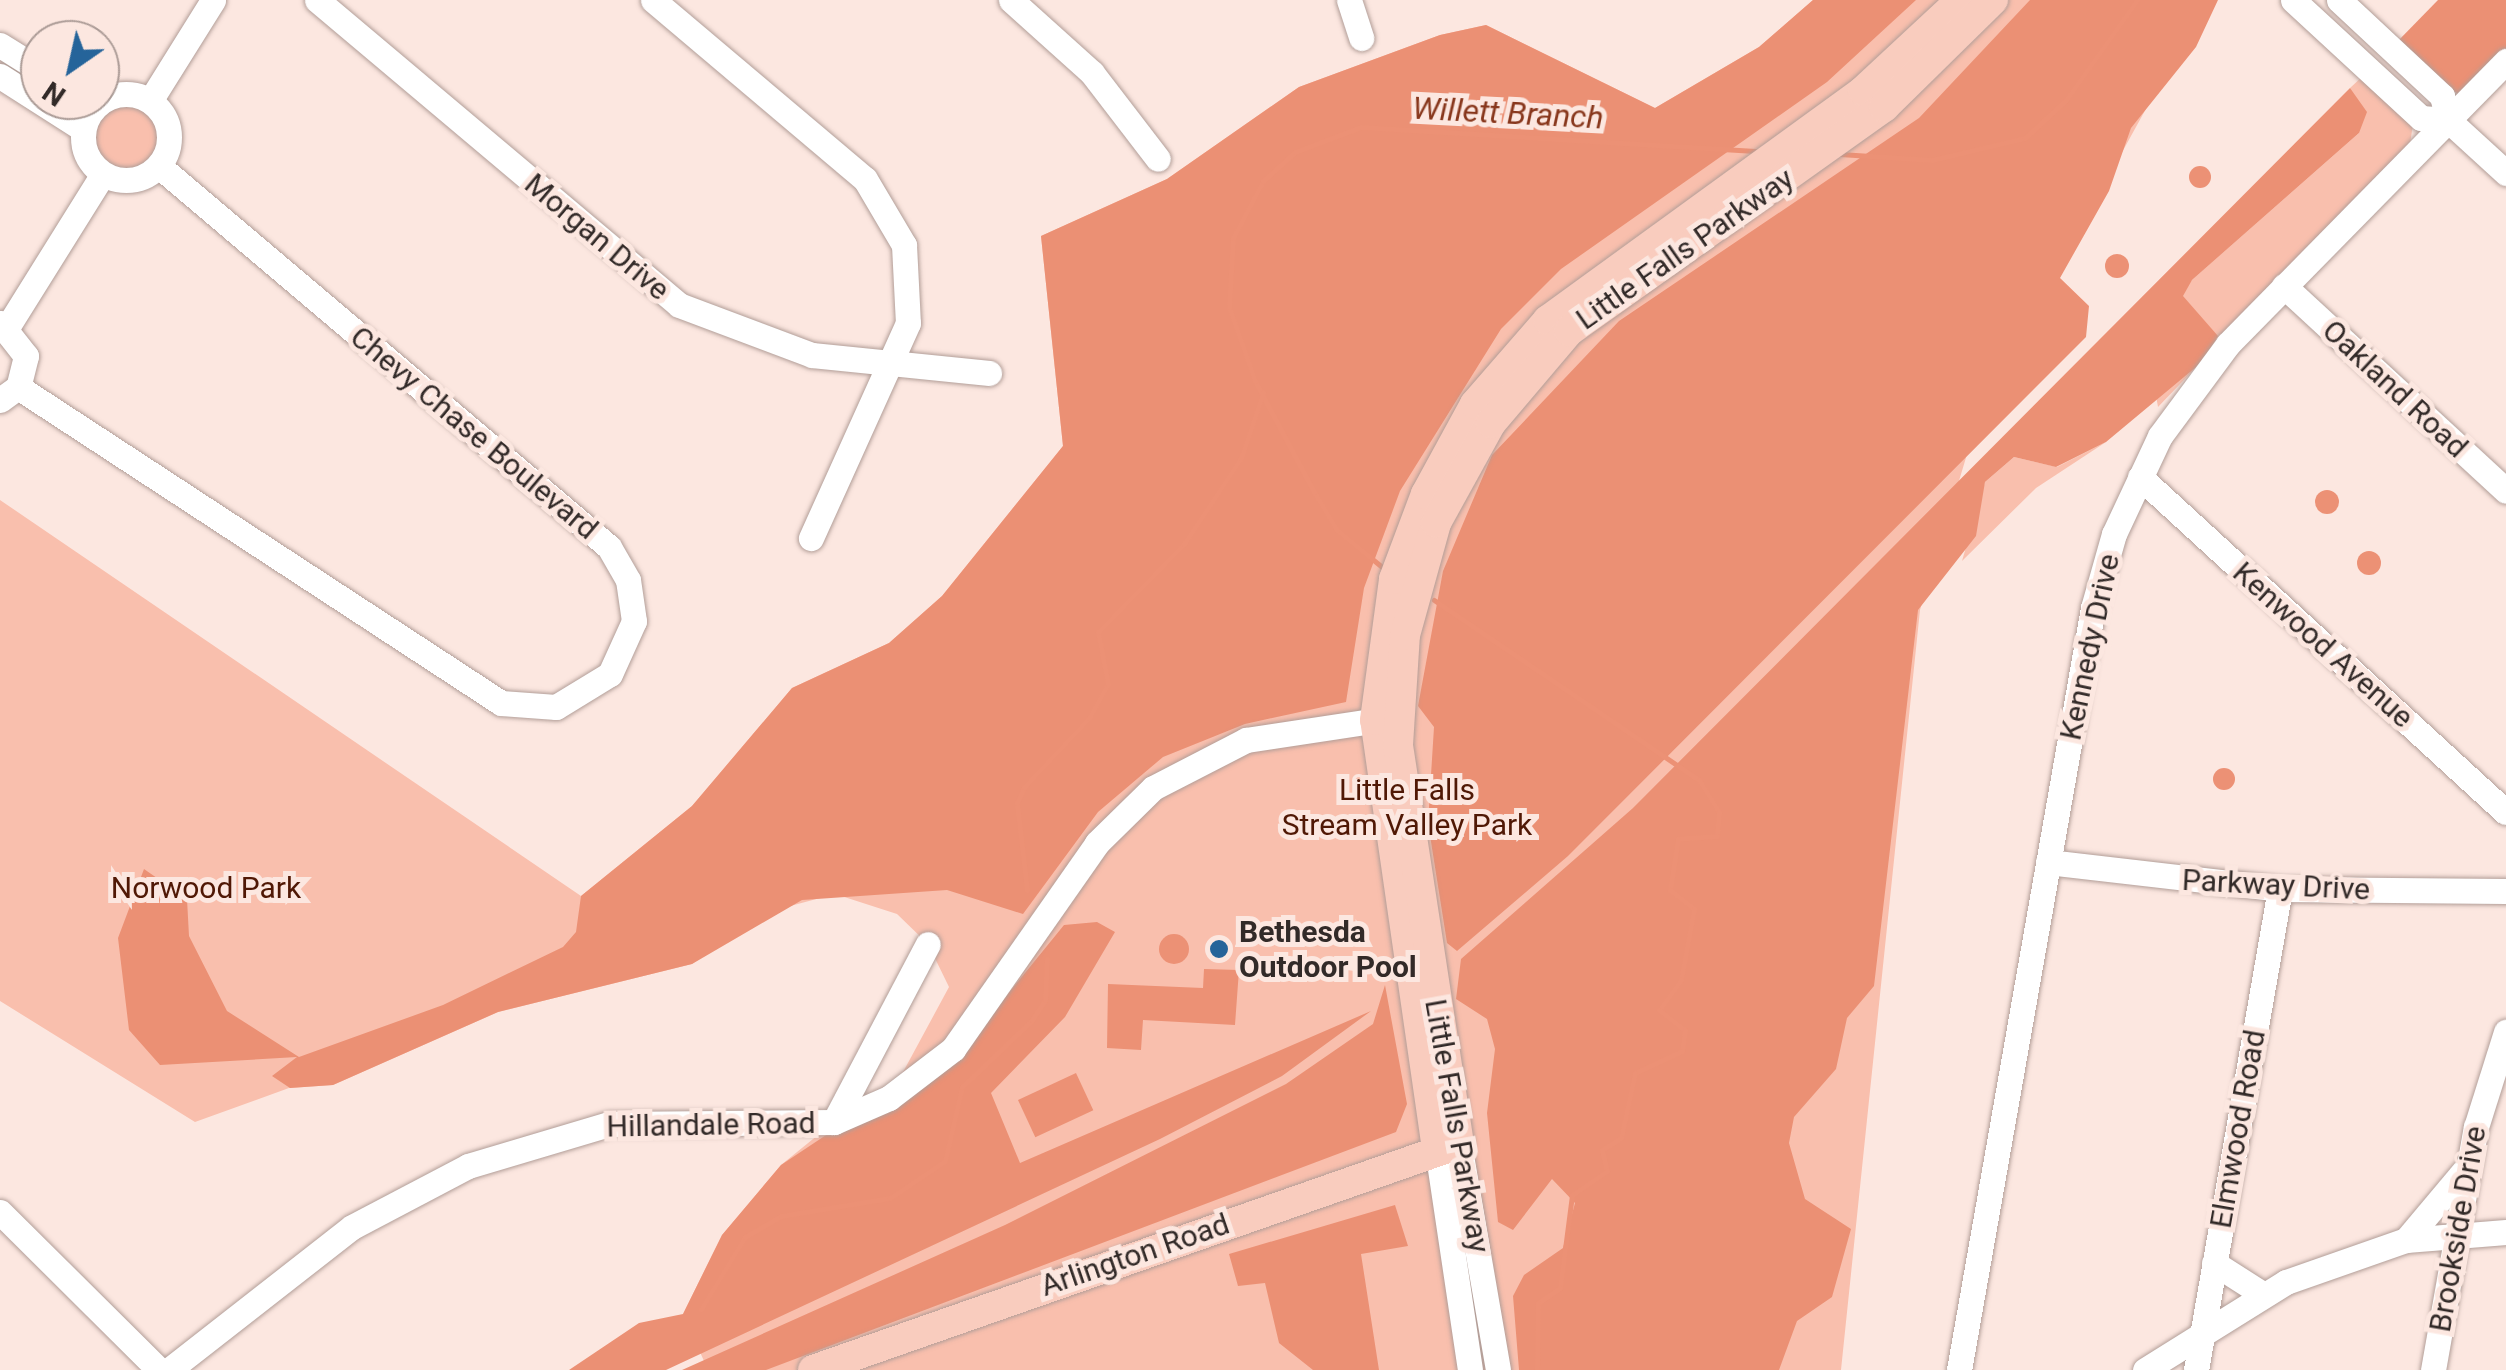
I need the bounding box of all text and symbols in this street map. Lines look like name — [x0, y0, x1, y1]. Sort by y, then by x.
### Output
north arrow — [20, 20, 120, 120]
text: N — [37, 74, 71, 113]
water label: Willett Branch — [1411, 89, 1605, 137]
street label: Little Falls Parkway — [1569, 161, 1801, 337]
street label: Morgan Drive — [517, 166, 677, 308]
street label: Oakland Road — [2315, 313, 2475, 465]
street label: Chevy Chase Boulevard — [343, 319, 605, 547]
street label: Kennedy Drive — [2053, 551, 2127, 743]
street label: Kenwood Avenue — [2225, 555, 2421, 735]
park label: Little Falls Stream Valley Park — [1282, 772, 1532, 842]
street label: Parkway Drive — [2181, 862, 2371, 908]
park label: Norwood Park — [111, 870, 301, 906]
place label: Bethesda Outdoor Pool — [1239, 914, 1417, 984]
marker: Bethesda Outdoor Pool — [1208, 938, 1230, 960]
street label: Little Falls Parkway — [1417, 996, 1497, 1256]
street label: Elmwood Road — [2203, 1027, 2273, 1231]
street label: Hillandale Road — [606, 1105, 816, 1145]
street label: Brookside Drive — [2422, 1123, 2494, 1335]
street label: Arlington Road — [1036, 1206, 1234, 1304]

